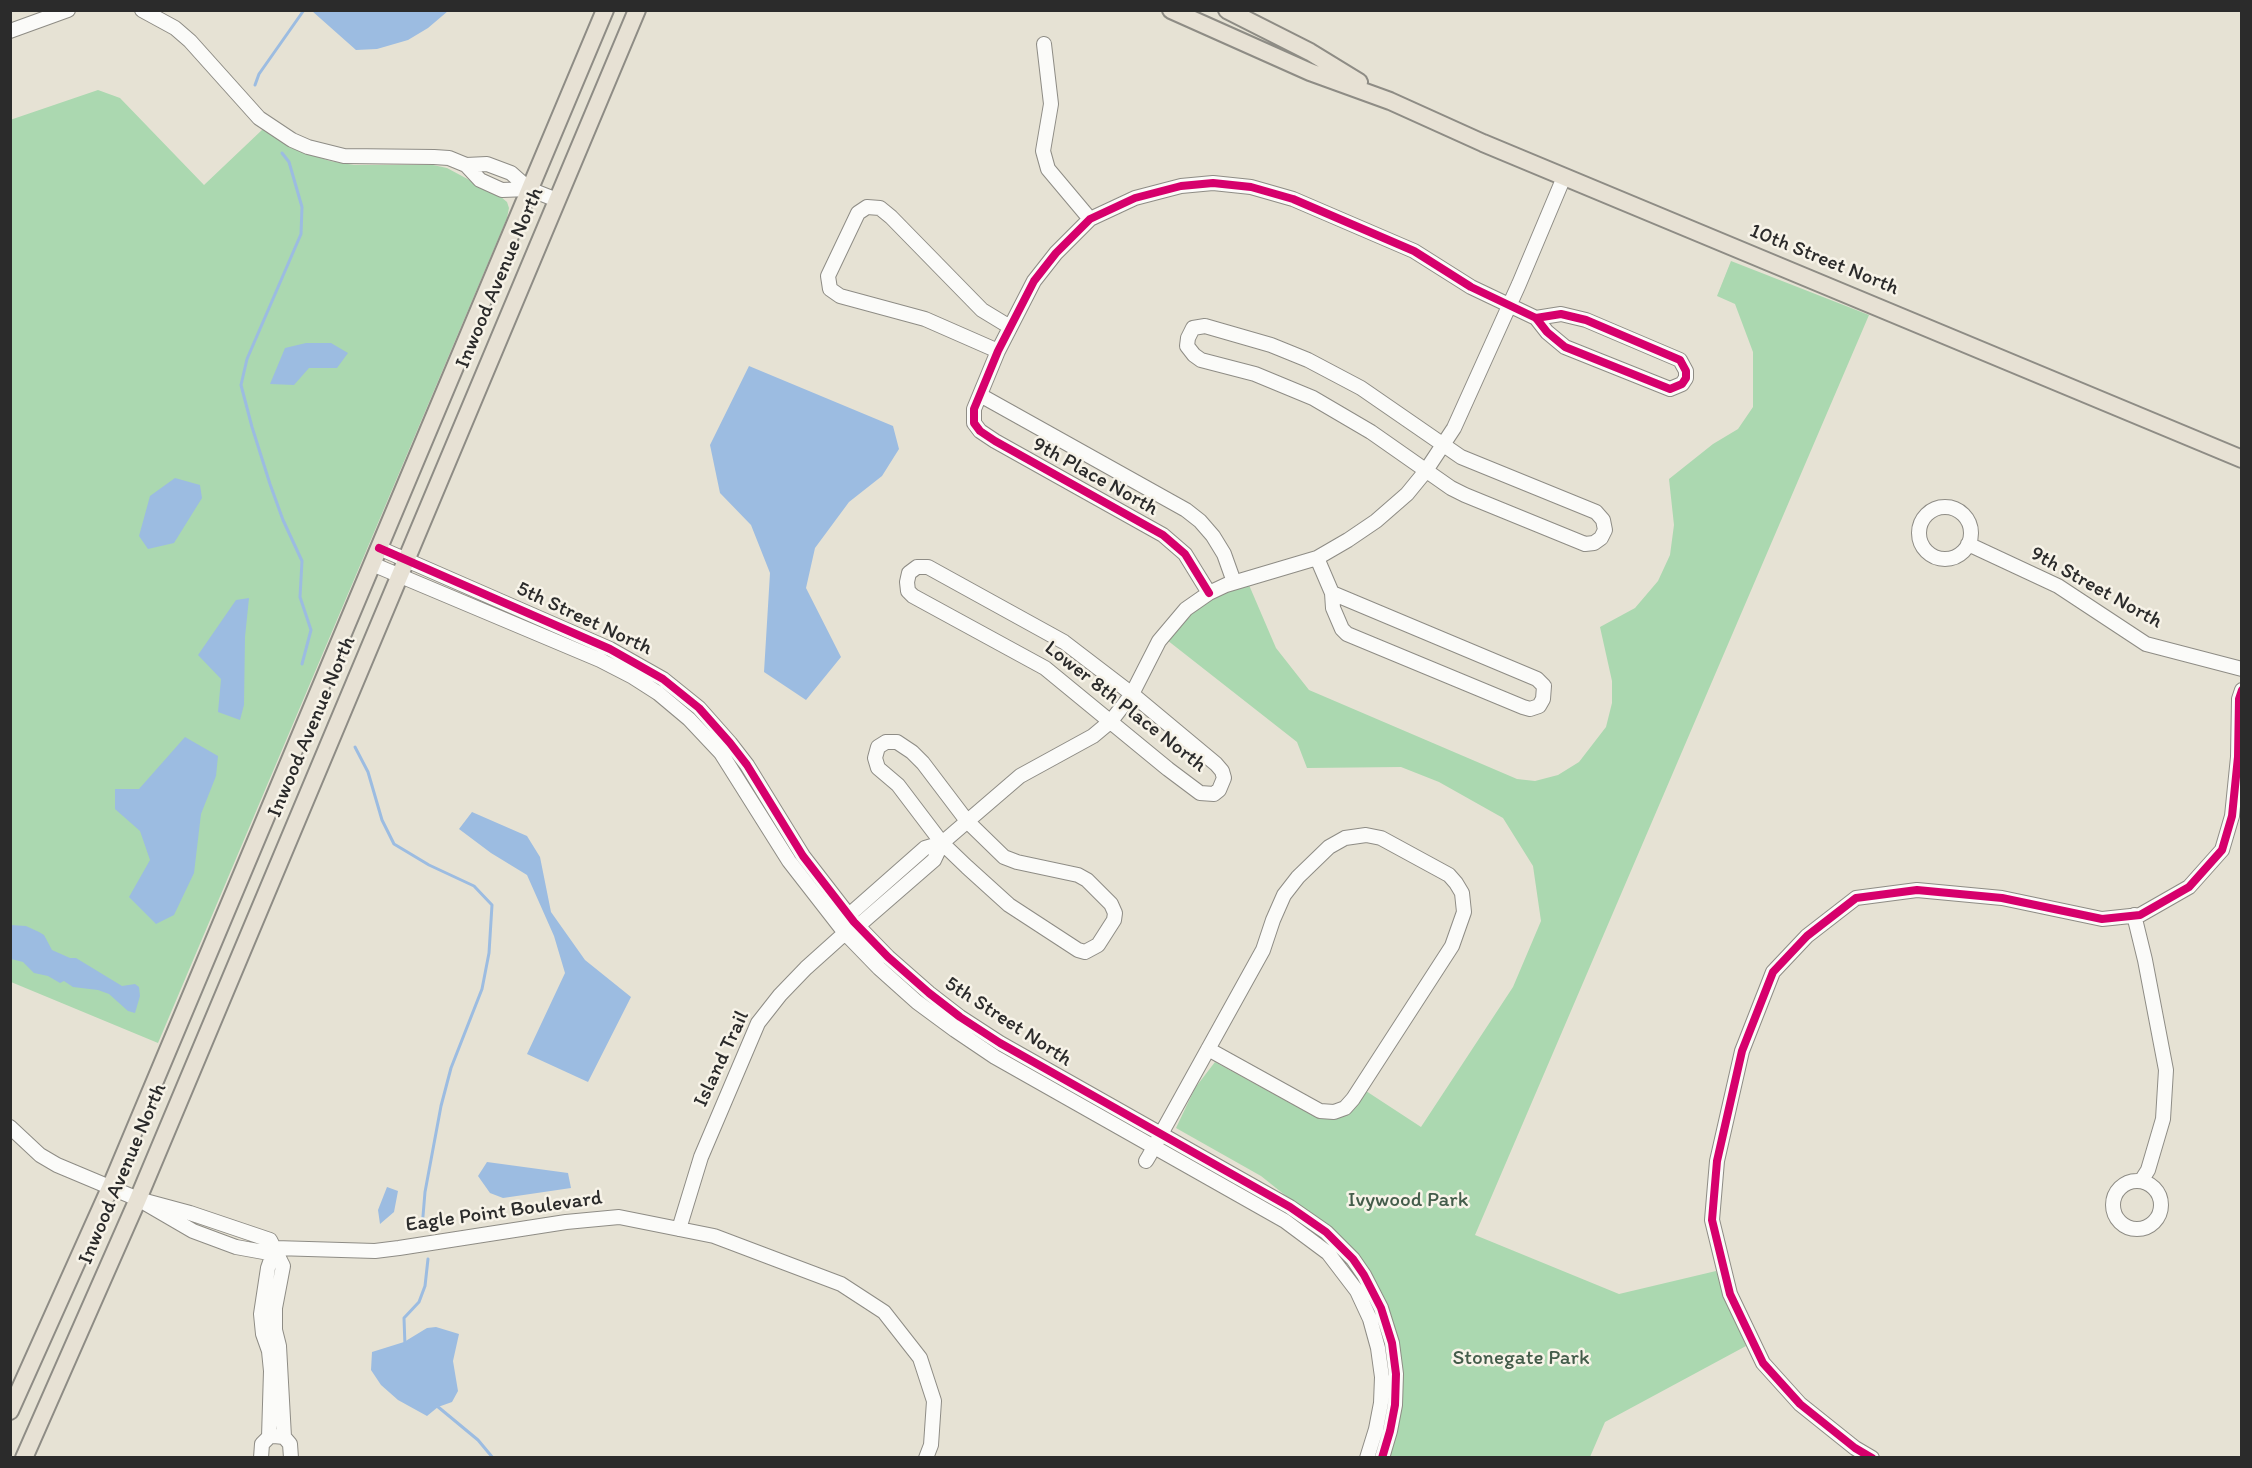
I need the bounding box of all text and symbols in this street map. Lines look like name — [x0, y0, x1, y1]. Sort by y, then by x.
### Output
street label: Inwood Avenue North — [450, 184, 550, 372]
street label: 10th Street North — [1746, 219, 1902, 301]
street label: 9th Place North — [1028, 432, 1162, 522]
street label: 9th Street North — [2026, 541, 2166, 635]
street label: 5th Street North — [512, 577, 656, 661]
street label: Inwood Avenue North — [262, 633, 362, 821]
street label: Lower 8th Place North — [1039, 636, 1211, 778]
street label: 5th Street North — [940, 971, 1076, 1073]
street label: Island Trail — [689, 1007, 755, 1111]
street label: Inwood Avenue North — [73, 1080, 173, 1268]
street label: Eagle Point Boulevard — [404, 1186, 604, 1238]
park label: Ivywood Park — [1348, 1188, 1468, 1214]
park label: Stonegate Park — [1452, 1346, 1590, 1372]

